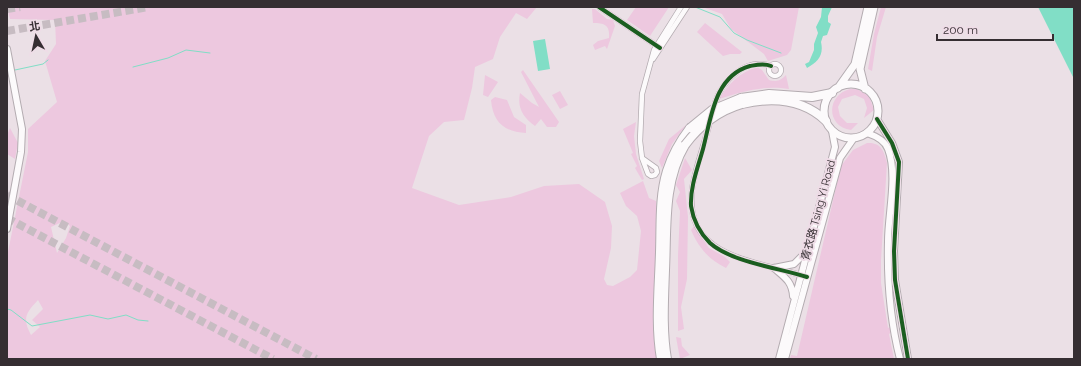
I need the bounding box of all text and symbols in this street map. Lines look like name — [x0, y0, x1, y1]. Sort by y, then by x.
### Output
north arrow — [16, 16, 56, 56]
scale bar — [937, 16, 1053, 42]
text: 北 — [28, 19, 41, 34]
text: 200 m — [943, 23, 978, 37]
street label: 青衣路 Tsing Yi Road — [799, 158, 838, 262]

